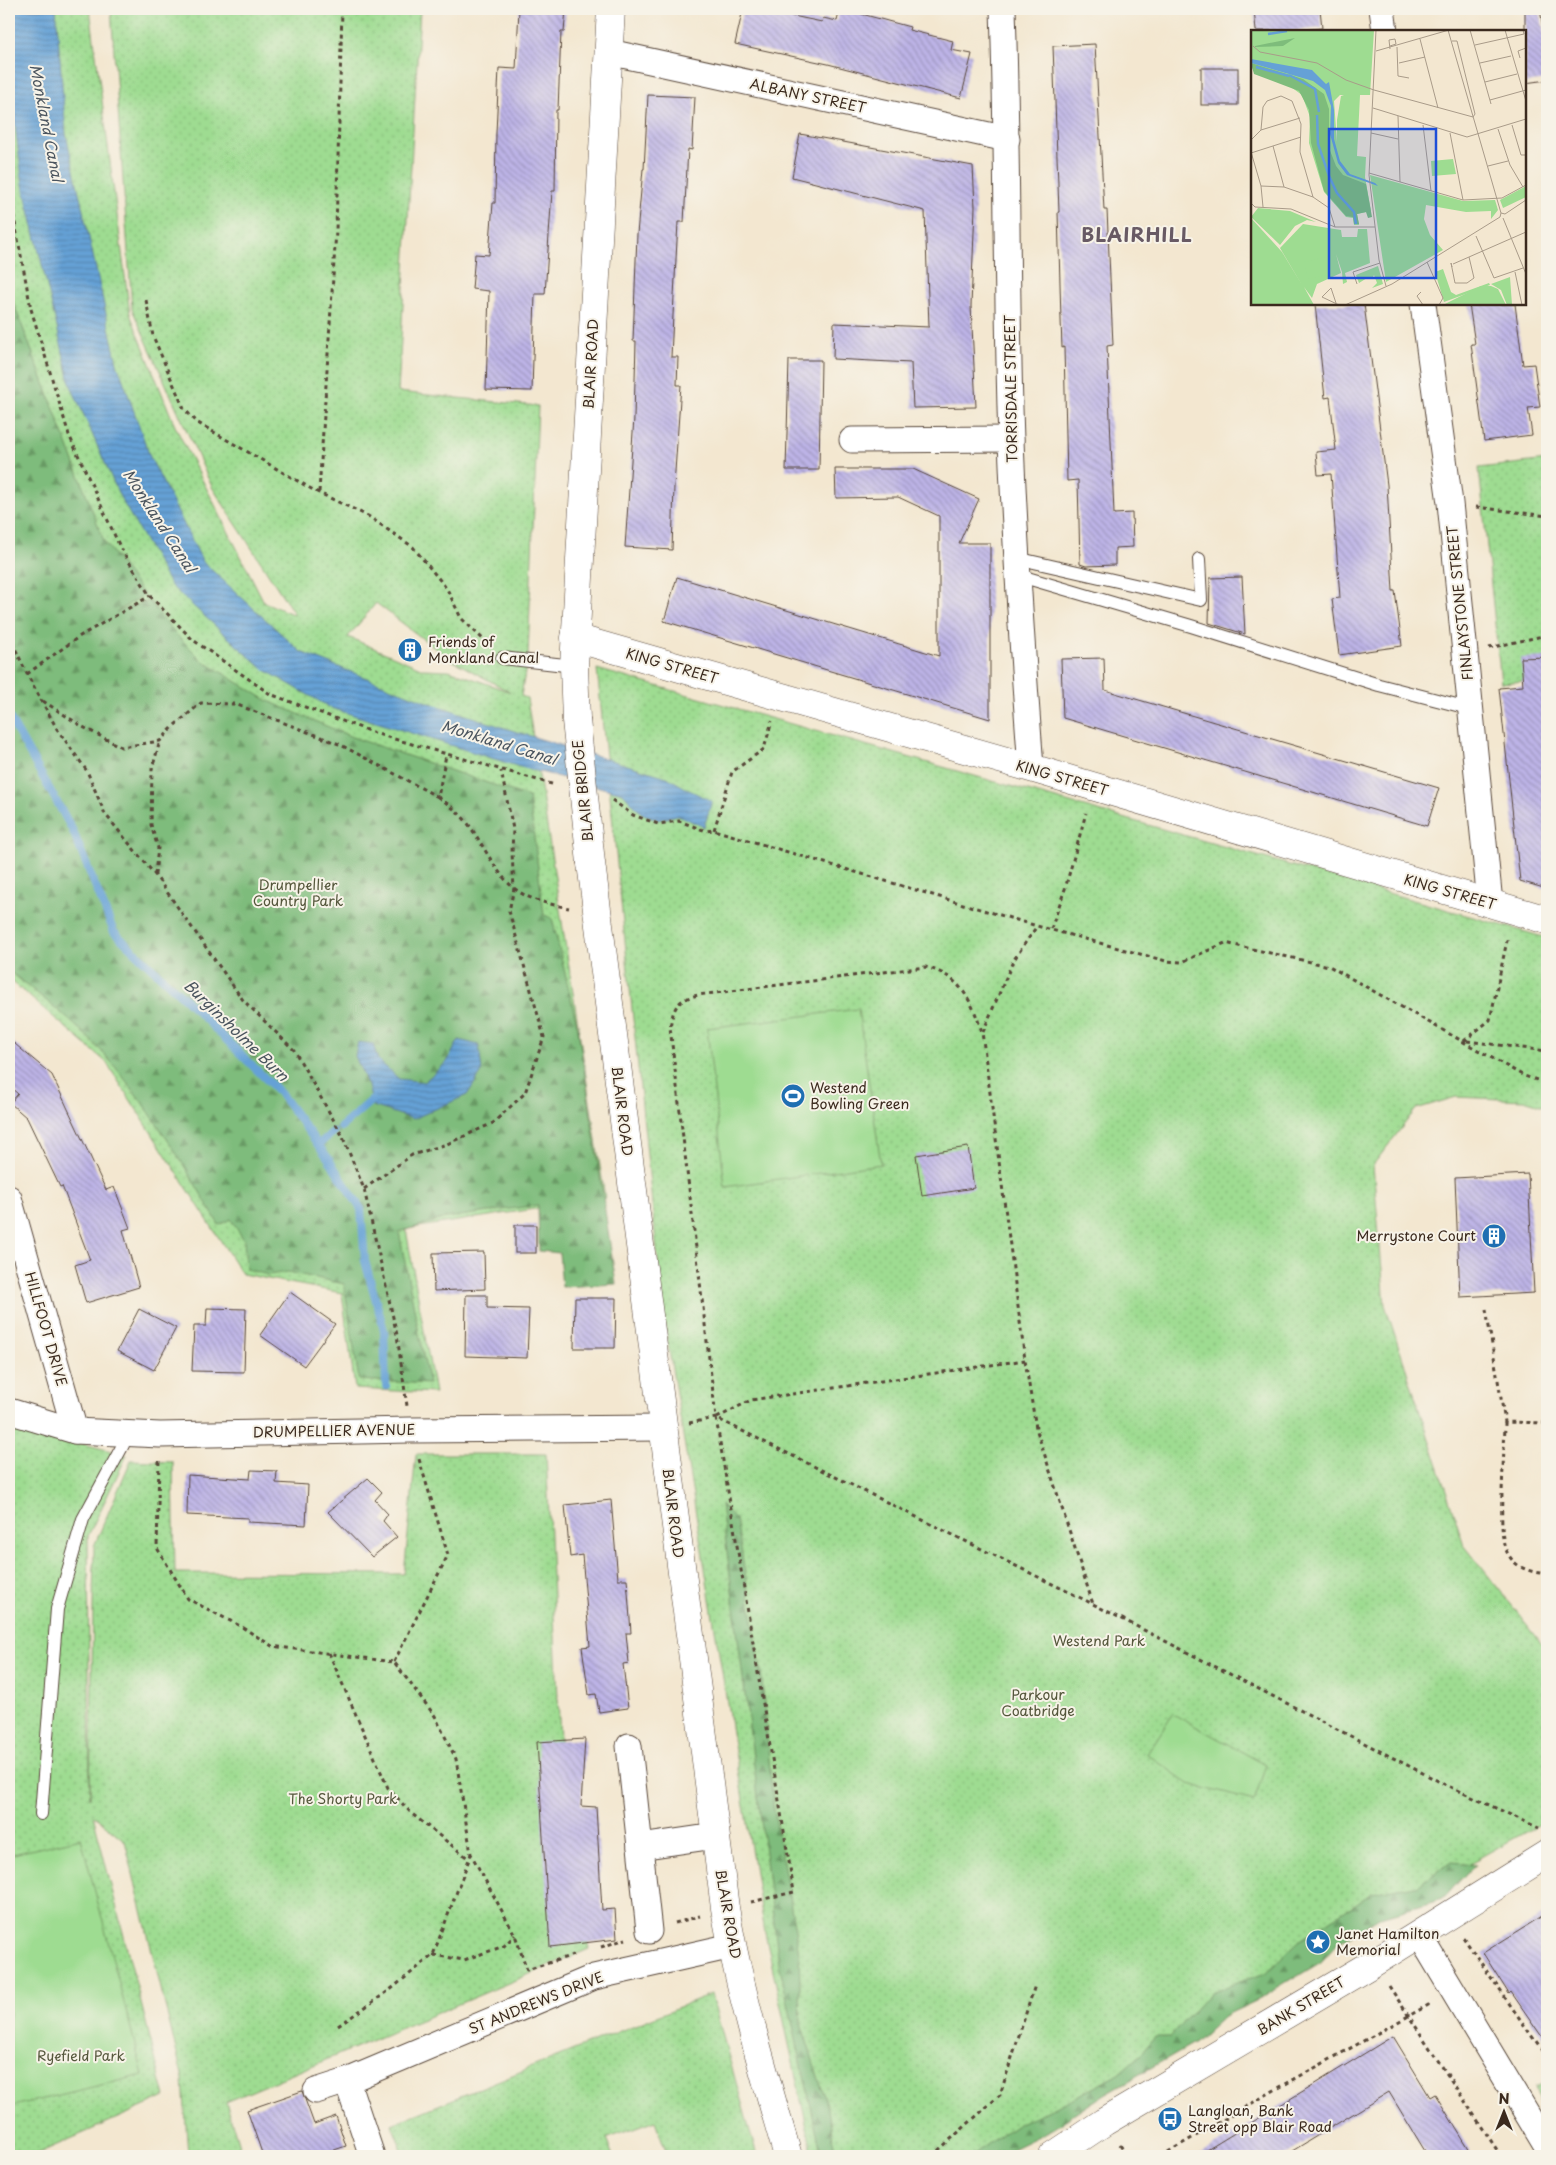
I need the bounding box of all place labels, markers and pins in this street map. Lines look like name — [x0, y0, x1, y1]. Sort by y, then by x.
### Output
place label: Friends of Monkland Canal — [428, 631, 539, 668]
building icon: Friends of Monkland Canal — [397, 637, 423, 663]
place label: Westend Bowling Green — [810, 1077, 909, 1114]
sports icon: Westend Bowling Green — [780, 1083, 806, 1109]
building icon: Merrystone Court — [1481, 1223, 1507, 1249]
place label: Merrystone Court — [1356, 1225, 1476, 1246]
place label: Janet Hamilton Memorial — [1336, 1923, 1439, 1960]
place icon: Janet Hamilton Memorial — [1305, 1929, 1331, 1955]
place label: Langloan, Bank Street opp Blair Road — [1188, 2100, 1332, 2137]
bus stop icon: Langloan, Bank Street opp Blair Road — [1157, 2106, 1183, 2132]

